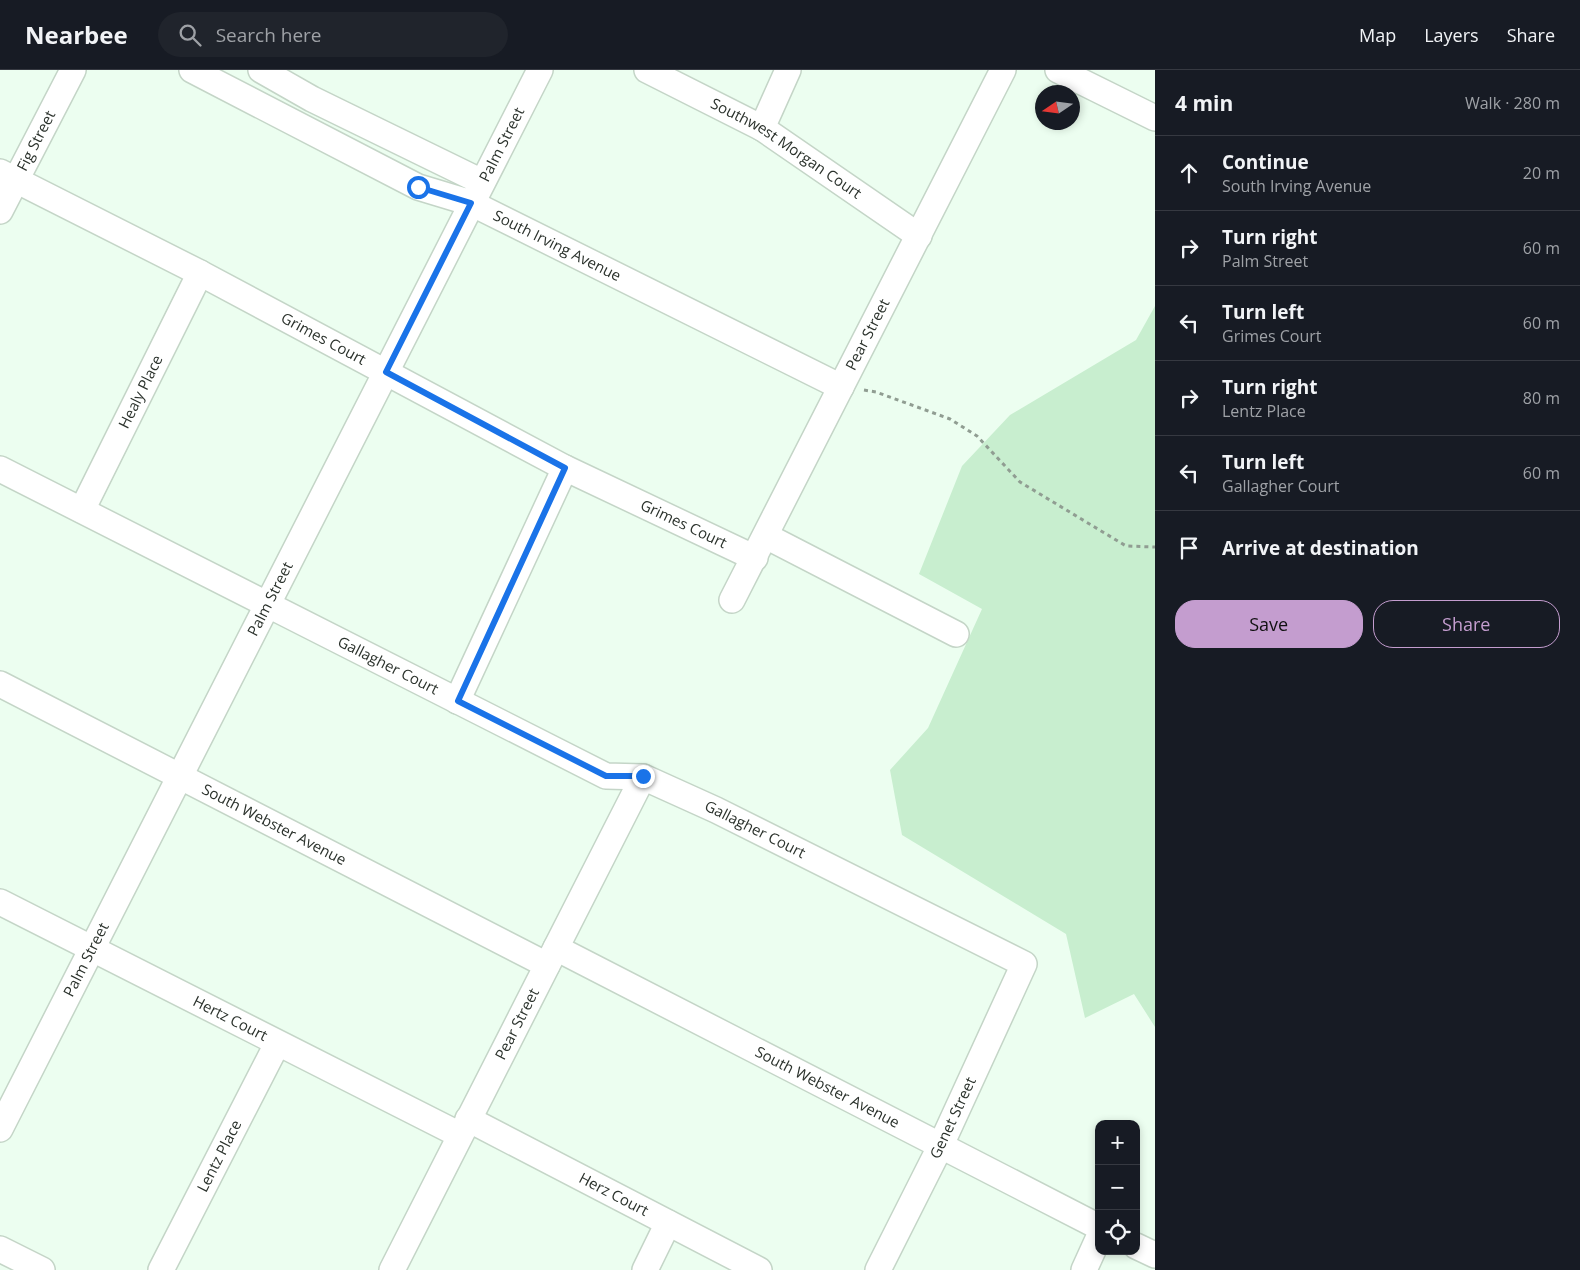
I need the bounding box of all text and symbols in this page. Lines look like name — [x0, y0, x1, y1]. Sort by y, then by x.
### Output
search box — [158, 12, 508, 57]
text: Nearbee — [25, 18, 128, 51]
icon: search — [176, 21, 204, 49]
text: Search here — [216, 22, 322, 48]
text: Map — [1359, 23, 1396, 47]
text: Layers — [1424, 23, 1479, 47]
text: Share — [1507, 23, 1555, 47]
north arrow — [1035, 85, 1080, 130]
text: 4 min — [1175, 89, 1233, 117]
text: Walk · 280 m — [1465, 92, 1560, 114]
street label: Southwest Morgan Court — [708, 93, 866, 203]
street label: Palm Street — [474, 104, 528, 185]
street label: Fig Street — [11, 107, 59, 174]
text: Continue — [1222, 149, 1309, 175]
icon: ahead — [1175, 159, 1203, 187]
text: 20 m — [1523, 162, 1560, 184]
text: South Irving Avenue — [1222, 175, 1371, 197]
route start — [407, 176, 430, 199]
street label: South Irving Avenue — [490, 205, 625, 285]
text: Turn right — [1222, 224, 1317, 250]
icon: right — [1175, 234, 1203, 262]
text: 60 m — [1523, 237, 1560, 259]
text: Palm Street — [1222, 250, 1308, 272]
street label: Pear Street — [840, 295, 893, 373]
text: Turn left — [1222, 299, 1304, 325]
street label: Grimes Court — [278, 307, 370, 369]
icon: left — [1175, 309, 1203, 337]
text: 60 m — [1523, 312, 1560, 334]
text: Grimes Court — [1222, 325, 1322, 347]
street label: Healy Place — [113, 351, 167, 432]
text: Turn right — [1222, 374, 1317, 400]
icon: right — [1175, 384, 1203, 412]
text: 80 m — [1523, 387, 1560, 409]
text: Lentz Place — [1222, 400, 1306, 422]
text: Turn left — [1222, 449, 1304, 475]
icon: left — [1175, 459, 1203, 487]
text: 60 m — [1523, 462, 1560, 484]
text: Gallagher Court — [1222, 475, 1339, 497]
street label: Grimes Court — [637, 494, 730, 552]
icon: arrive — [1175, 534, 1203, 562]
text: Arrive at destination — [1222, 535, 1419, 561]
street label: Palm Street — [242, 558, 297, 639]
button: Save — [1175, 600, 1363, 648]
button: Share — [1373, 600, 1560, 648]
street label: Gallagher Court — [335, 631, 442, 699]
route end — [632, 765, 655, 788]
street label: South Webster Avenue — [199, 778, 350, 869]
street label: Gallagher Court — [702, 795, 809, 862]
street label: Palm Street — [58, 919, 113, 1000]
street label: Pear Street — [490, 984, 543, 1063]
street label: Hertz Court — [190, 990, 271, 1045]
street label: South Webster Avenue — [752, 1041, 903, 1132]
street label: Genet Street — [924, 1073, 980, 1162]
street label: Lentz Place — [192, 1116, 245, 1195]
map controls — [1095, 1120, 1140, 1255]
button: + — [1095, 1120, 1140, 1165]
button: − — [1095, 1165, 1140, 1210]
street label: Herz Court — [576, 1167, 652, 1220]
button: locate — [1095, 1210, 1140, 1255]

